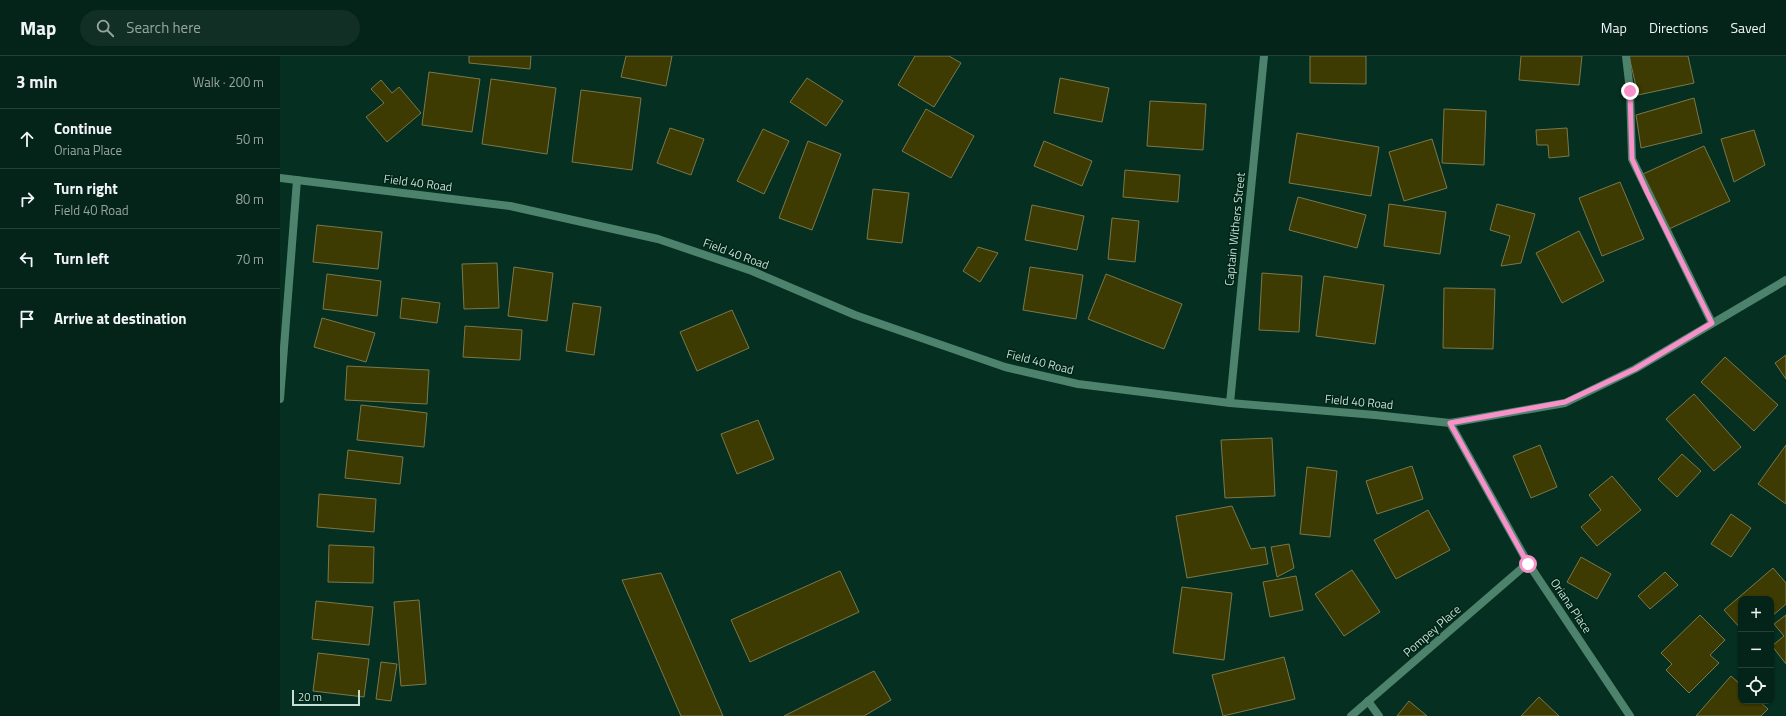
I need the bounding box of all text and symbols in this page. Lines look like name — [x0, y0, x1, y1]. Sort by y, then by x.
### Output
search box — [80, 10, 360, 46]
text: Map — [20, 13, 56, 42]
text: Search here — [126, 16, 201, 39]
icon: search — [94, 17, 116, 39]
text: Map — [1601, 17, 1627, 38]
text: Directions — [1649, 17, 1708, 38]
text: Saved — [1730, 17, 1766, 38]
text: 3 min — [16, 69, 57, 95]
text: Walk · 200 m — [193, 72, 264, 92]
route end — [1621, 82, 1639, 100]
text: Continue — [54, 117, 112, 140]
icon: ahead — [16, 128, 38, 150]
text: 50 m — [236, 129, 264, 149]
text: Oriana Place — [54, 140, 122, 160]
street label: Field 40 Road — [383, 169, 453, 196]
street label: Captain Withers Street — [1219, 170, 1250, 287]
text: Turn right — [54, 177, 118, 200]
icon: right — [16, 188, 38, 210]
text: 80 m — [236, 189, 264, 209]
text: Field 40 Road — [54, 200, 129, 220]
street label: Field 40 Road — [701, 233, 772, 274]
text: Turn left — [54, 247, 109, 270]
icon: left — [16, 248, 38, 270]
text: 70 m — [236, 249, 264, 269]
text: Arrive at destination — [54, 307, 187, 330]
icon: arrive — [16, 308, 38, 330]
street label: Field 40 Road — [1004, 344, 1076, 379]
street label: Field 40 Road — [1324, 389, 1394, 414]
route start — [1519, 555, 1537, 573]
street label: Oriana Place — [1546, 574, 1597, 637]
map controls — [1738, 596, 1774, 704]
button: + — [1738, 596, 1774, 632]
street label: Pompey Place — [1399, 600, 1465, 661]
button: − — [1738, 632, 1774, 668]
button: locate — [1738, 668, 1774, 704]
scale bar — [292, 688, 360, 707]
text: 20 m — [298, 689, 322, 705]

